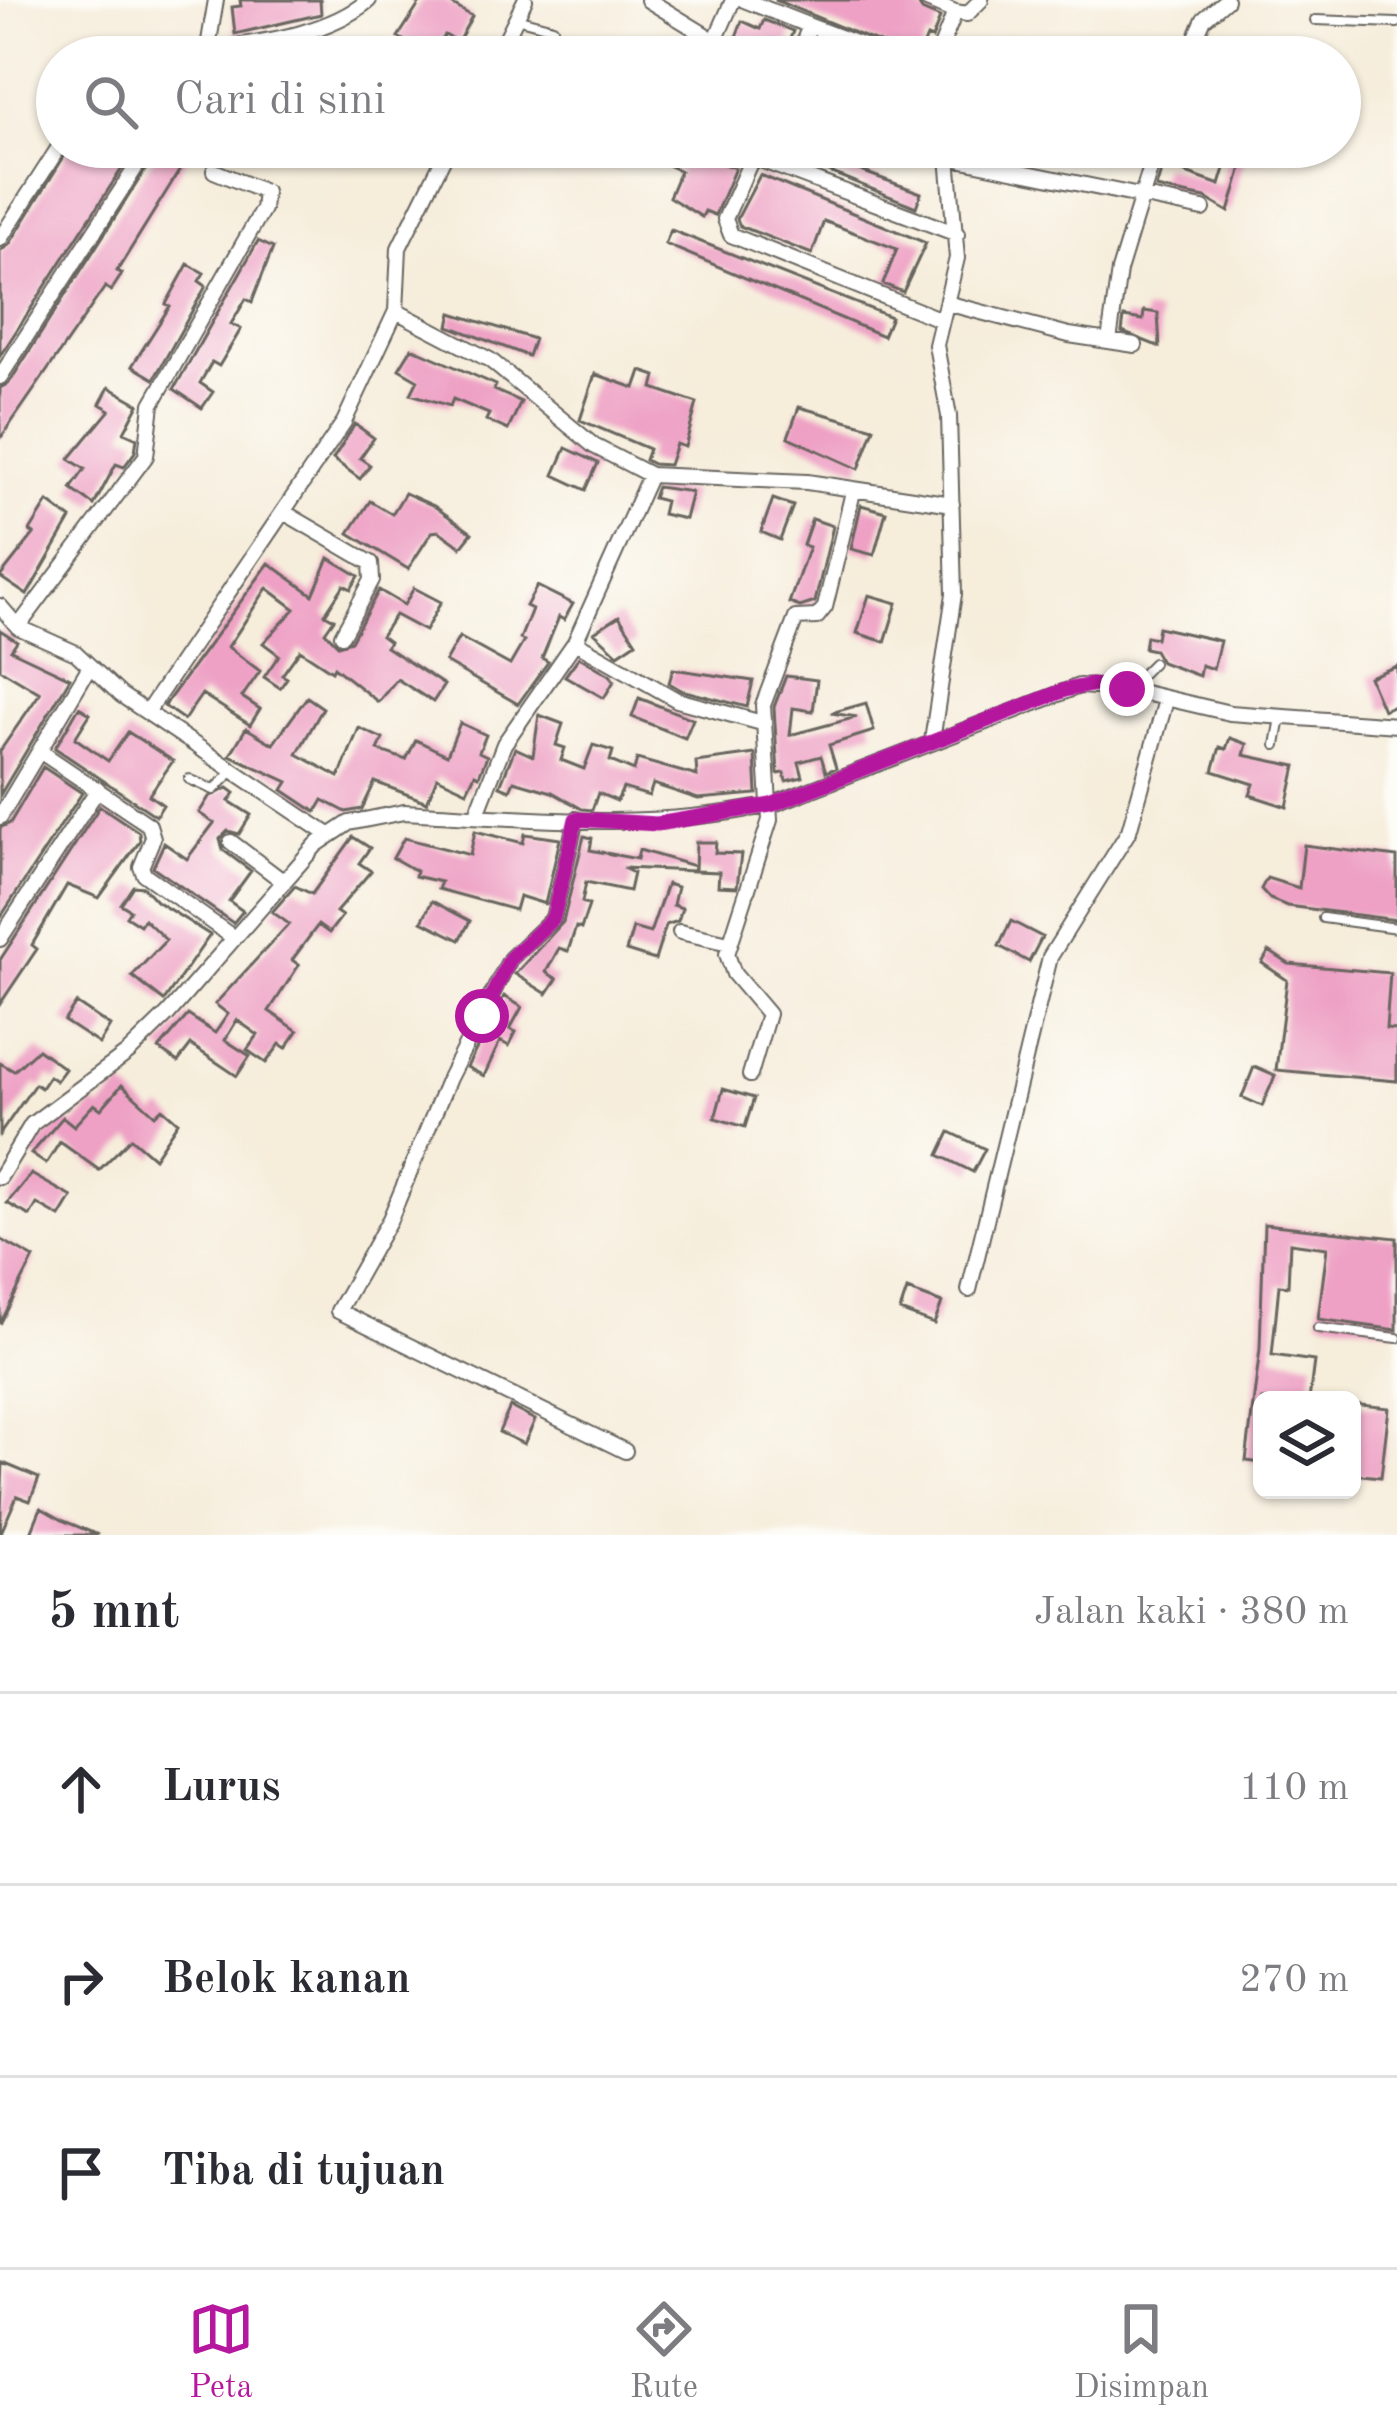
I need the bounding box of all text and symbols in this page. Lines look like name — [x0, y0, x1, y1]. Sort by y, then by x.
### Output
search box — [36, 36, 1361, 168]
icon: search — [78, 69, 144, 135]
text: Cari di sini — [174, 79, 386, 124]
route end — [1100, 662, 1154, 716]
route start — [455, 989, 509, 1043]
map controls — [1253, 1391, 1361, 1499]
button: layers — [1253, 1391, 1361, 1499]
text: 5 mnt — [48, 1588, 180, 1639]
text: Jalan kaki · 380 m — [1034, 1593, 1349, 1632]
icon: ahead — [48, 1756, 114, 1822]
text: Lurus — [162, 1766, 281, 1811]
text: 110 m — [1239, 1769, 1349, 1808]
icon: right — [48, 1948, 114, 2014]
text: Belok kanan — [162, 1958, 411, 2003]
text: 270 m — [1239, 1961, 1349, 2000]
icon: arrive — [48, 2140, 114, 2206]
text: Tiba di tujuan — [162, 2150, 445, 2195]
tab: Peta — [188, 2296, 254, 2409]
tab: Rute — [630, 2296, 698, 2409]
tab: Disimpan — [1074, 2296, 1209, 2409]

